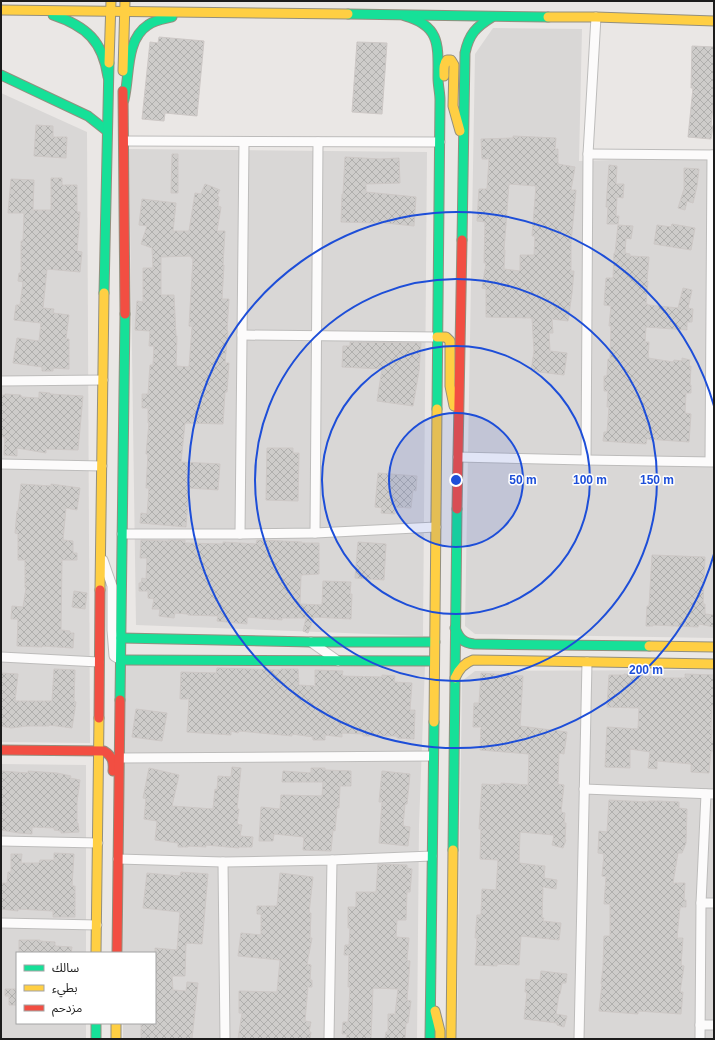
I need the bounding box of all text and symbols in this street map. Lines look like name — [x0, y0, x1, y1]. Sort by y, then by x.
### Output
centre of rings — [449, 473, 463, 487]
text: 50 m — [509, 473, 537, 487]
text: 100 m — [573, 473, 607, 487]
text: 150 m — [640, 473, 674, 487]
text: 200 m — [629, 663, 663, 677]
legend — [16, 952, 156, 1024]
text: سالك — [52, 961, 79, 975]
text: بطيء — [52, 981, 78, 998]
text: مزدحم — [52, 1001, 82, 1017]

